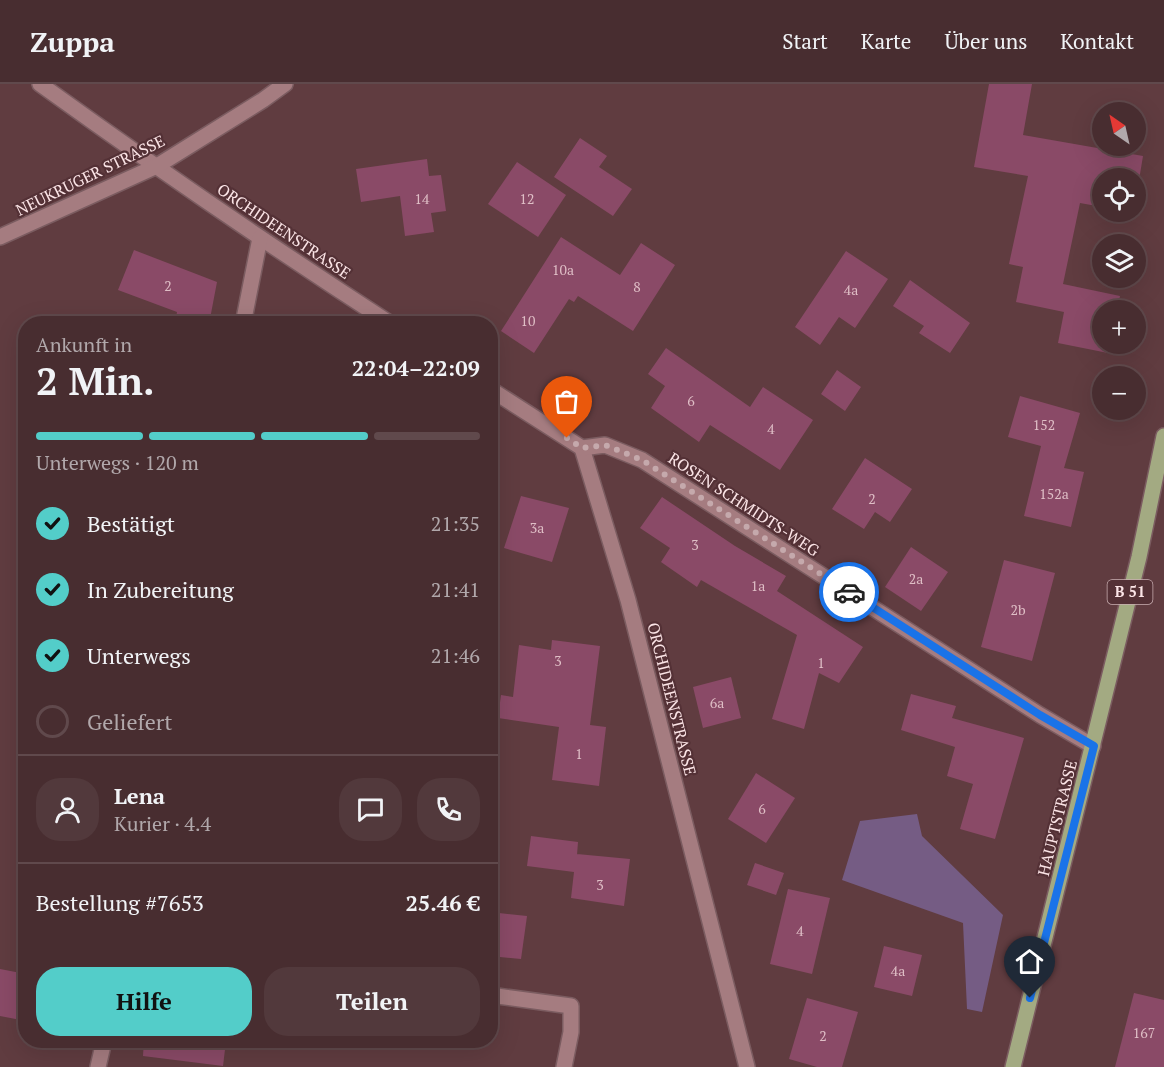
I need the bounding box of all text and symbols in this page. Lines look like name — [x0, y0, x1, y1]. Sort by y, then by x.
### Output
text: Zuppa — [30, 23, 115, 60]
text: Start — [782, 27, 828, 55]
text: Karte — [861, 27, 911, 55]
text: Über uns — [944, 27, 1027, 55]
text: Kontakt — [1060, 27, 1134, 55]
north arrow — [1092, 102, 1146, 156]
map controls — [1092, 102, 1146, 420]
street label: NEUKRUGER STRASSE — [12, 129, 168, 221]
button: locate — [1092, 168, 1146, 222]
street label: ORCHIDEENSTRASSE — [213, 178, 355, 284]
house number: 14 — [415, 189, 430, 208]
house number: 12 — [520, 189, 534, 208]
button: layers — [1092, 234, 1146, 288]
house number: 10a — [552, 260, 574, 279]
house number: 2 — [164, 276, 172, 295]
house number: 8 — [633, 277, 641, 296]
house number: 4a — [844, 280, 858, 299]
button: + — [1092, 300, 1146, 354]
house number: 10 — [521, 311, 535, 330]
text: Ankunft in — [36, 331, 132, 358]
text: 22:04–22:09 — [352, 353, 480, 382]
text: 2 Min. — [36, 354, 154, 406]
button: − — [1092, 366, 1146, 420]
pin — [541, 376, 592, 438]
icon: bag — [550, 385, 583, 418]
house number: 6 — [687, 391, 695, 410]
house number: 152 — [1033, 415, 1055, 434]
house number: 4 — [767, 419, 775, 438]
street label: ROSEN SCHMIDTS-WEG — [664, 447, 824, 561]
text: Unterwegs · 120 m — [36, 449, 199, 476]
house number: 152a — [1039, 484, 1069, 503]
house number: 2 — [868, 489, 876, 508]
icon: check — [36, 507, 69, 540]
text: Bestätigt — [87, 509, 175, 538]
text: 21:35 — [431, 510, 480, 537]
house number: 3a — [530, 518, 544, 537]
house number: 3 — [691, 535, 699, 554]
courier — [819, 562, 879, 622]
house number: 2a — [909, 569, 923, 588]
icon: check — [36, 573, 69, 606]
text: In Zubereitung — [87, 575, 234, 604]
text: 21:41 — [431, 576, 480, 603]
house number: 1a — [751, 576, 765, 595]
icon: car — [833, 576, 866, 609]
road number: B 51 — [1108, 580, 1152, 604]
house number: 2b — [1010, 600, 1026, 619]
street label: ORCHIDEENSTRASSE — [642, 620, 702, 778]
icon: check — [36, 639, 69, 672]
text: Unterwegs — [87, 641, 191, 670]
text: 21:46 — [431, 642, 480, 669]
house number: 3 — [554, 651, 562, 670]
house number: 1 — [817, 653, 825, 672]
house number: 6a — [710, 693, 724, 712]
text: Geliefert — [87, 707, 172, 736]
house number: 1 — [575, 744, 583, 763]
street label: HAUPTSTRASSE — [1032, 758, 1082, 878]
button: person — [36, 778, 99, 841]
button: chat — [339, 778, 402, 841]
button: phone — [417, 778, 480, 841]
text: Lena — [114, 781, 165, 810]
house number: 6 — [758, 799, 766, 818]
text: Kurier · 4.4 — [114, 810, 211, 837]
house number: 3 — [596, 875, 604, 894]
text: Bestellung #7653 — [36, 888, 204, 917]
text: 25.46 € — [405, 888, 480, 917]
house number: 4 — [796, 921, 804, 940]
pin — [1004, 936, 1055, 998]
icon: home — [1013, 945, 1046, 978]
house number: 4a — [891, 961, 905, 980]
button: Hilfe — [36, 967, 252, 1036]
button: Teilen — [264, 967, 480, 1036]
house number: 167 — [1133, 1023, 1155, 1042]
house number: 2 — [819, 1026, 827, 1045]

